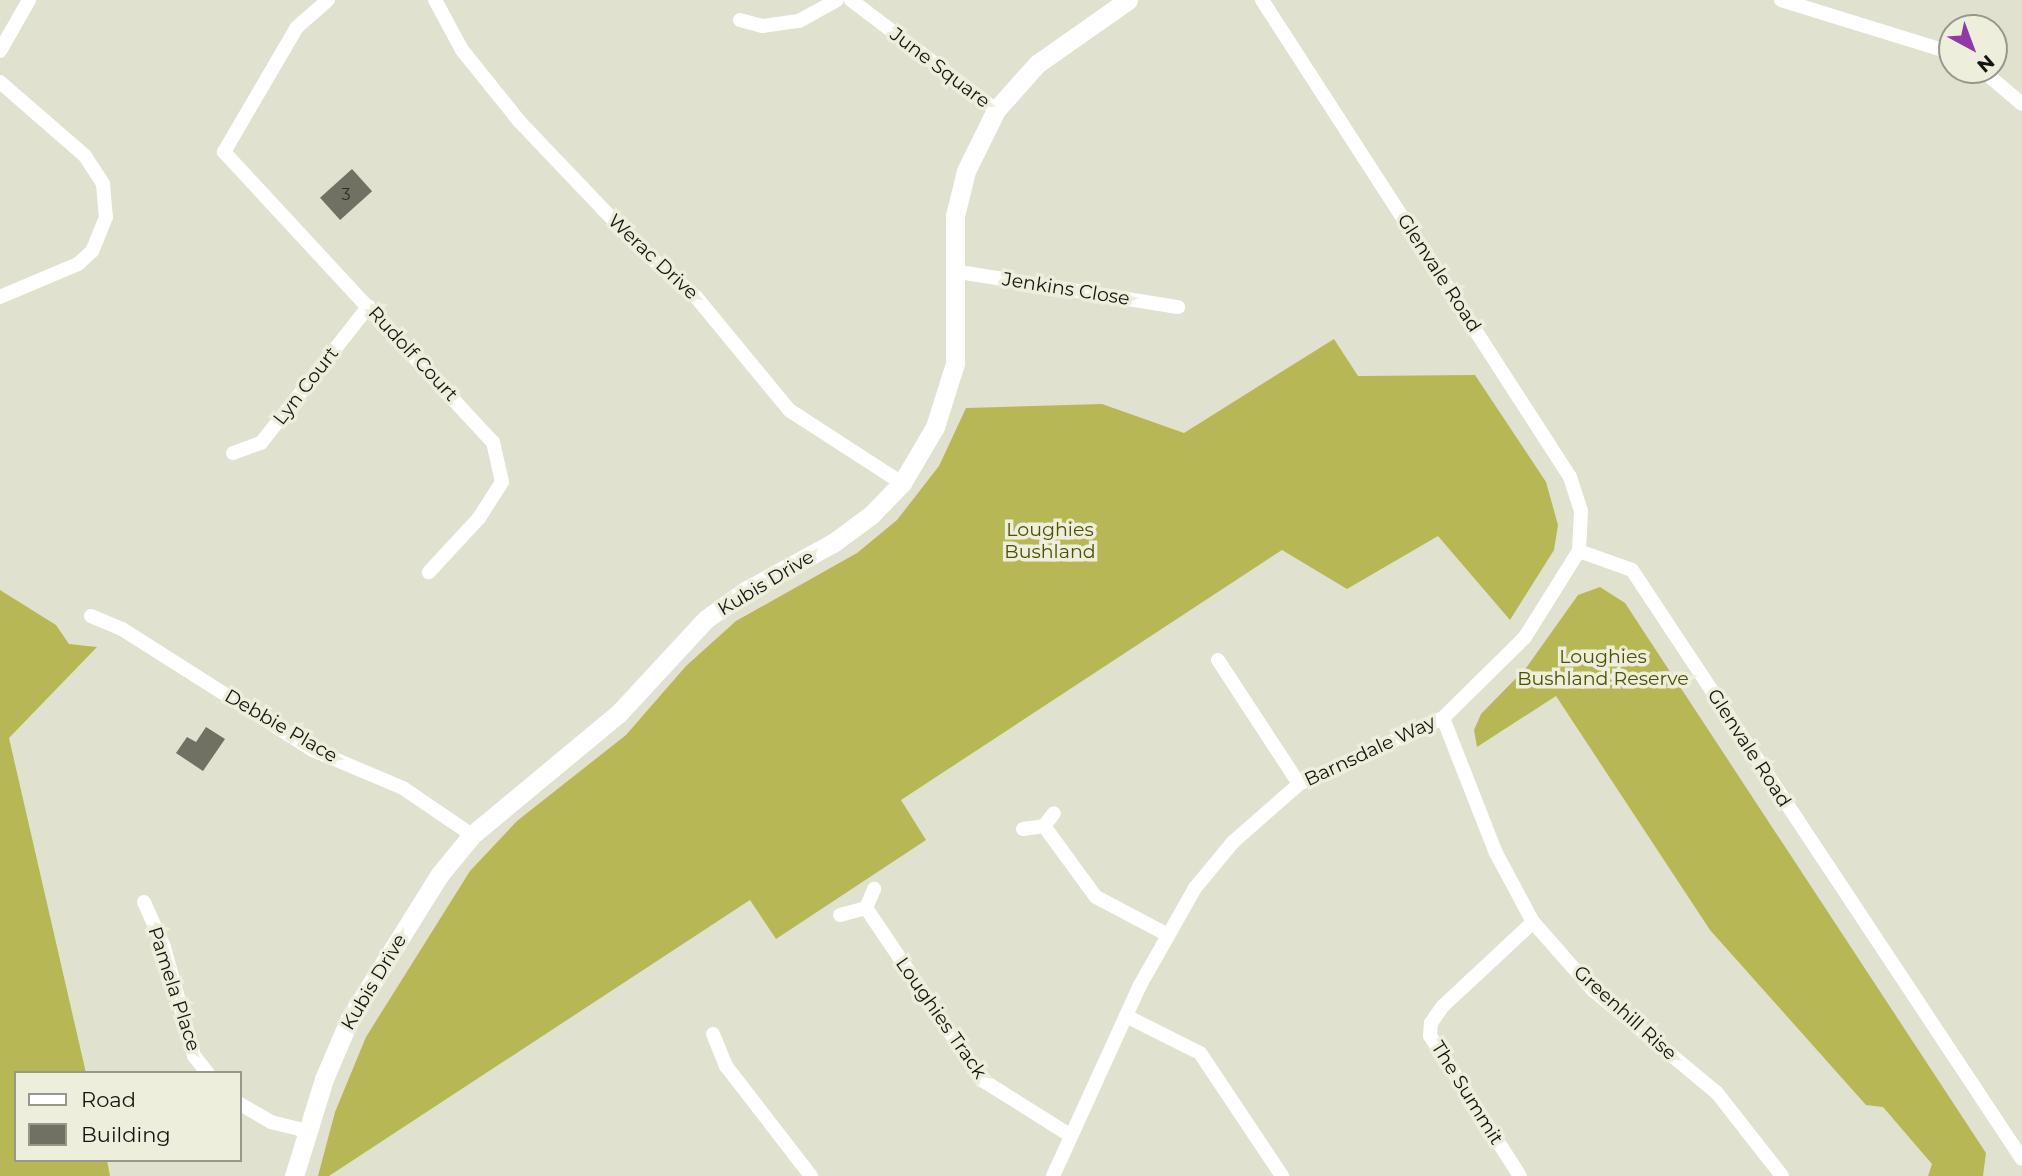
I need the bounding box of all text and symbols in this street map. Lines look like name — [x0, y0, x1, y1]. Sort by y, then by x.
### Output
north arrow — [1938, 14, 2008, 84]
street label: June Square — [886, 23, 994, 113]
text: N — [1972, 50, 1999, 77]
house number: 3 — [341, 185, 351, 205]
street label: Werac Drive — [603, 209, 703, 305]
street label: Glenvale Road — [1392, 210, 1486, 336]
street label: Jenkins Close — [1001, 268, 1131, 310]
street label: Rudolf Court — [363, 302, 463, 406]
street label: Lyn Court — [268, 342, 344, 430]
park label: Loughies Bushland — [1004, 519, 1096, 563]
street label: Kubis Drive — [714, 545, 818, 621]
park label: Loughies Bushland Reserve — [1517, 646, 1689, 690]
street label: Debbie Place — [221, 685, 341, 767]
street label: Glenvale Road — [1702, 685, 1796, 811]
street label: Barnsdale Way — [1301, 711, 1439, 791]
street label: Pamela Place — [143, 924, 205, 1054]
street label: Kubis Drive — [336, 930, 412, 1034]
street label: Loughies Track — [891, 953, 991, 1083]
street label: Greenhill Rise — [1569, 961, 1681, 1065]
street label: The Summit — [1426, 1037, 1508, 1149]
legend — [14, 1071, 242, 1162]
text: Road — [81, 1087, 136, 1112]
text: Building — [81, 1122, 171, 1147]

